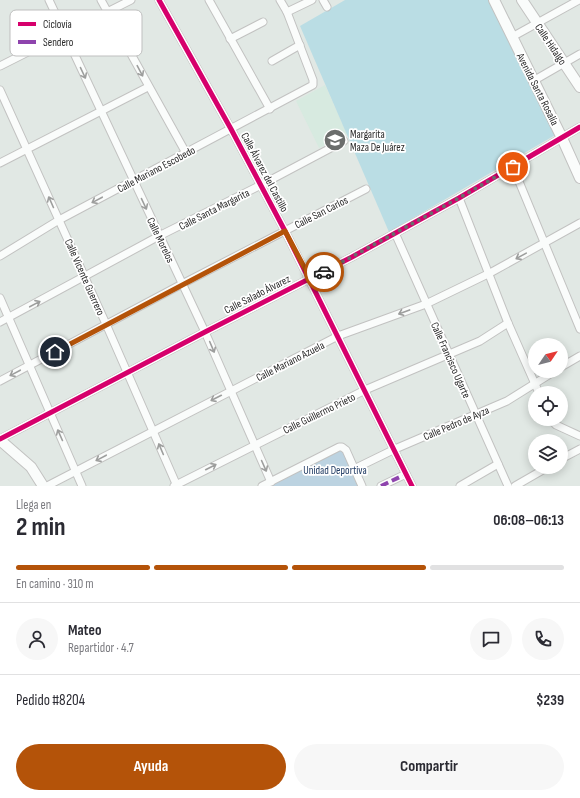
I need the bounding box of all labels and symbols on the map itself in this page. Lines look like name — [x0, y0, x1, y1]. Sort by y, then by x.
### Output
legend — [10, 10, 142, 56]
text: Ciclovía — [43, 18, 72, 31]
street label: Calle Hidalgo — [532, 21, 569, 68]
text: Sendero — [43, 36, 74, 49]
street label: Avenida Santa Rosalía — [513, 50, 561, 128]
one-way arrow — [137, 65, 144, 77]
one-way arrow — [80, 67, 87, 79]
school or university icon: Margarita Maza De Juárez — [322, 127, 348, 153]
place label: Margarita Maza De Juárez — [350, 128, 405, 154]
street label: Calle Álvarez del Castillo — [238, 130, 291, 215]
street label: Calle Mariano Escobedo — [115, 143, 198, 195]
pin — [496, 150, 530, 184]
street label: Calle Santa Margarita — [177, 186, 252, 233]
street label: Calle San Carlos — [292, 193, 350, 231]
one-way arrow — [92, 196, 104, 204]
one-way arrow — [47, 197, 54, 209]
one-way arrow — [141, 198, 148, 210]
street label: Calle Morelos — [144, 215, 177, 265]
street label: Calle Vicente Guerrero — [62, 237, 107, 318]
courier — [304, 252, 344, 292]
one-way arrow — [515, 252, 527, 260]
street label: Calle Salado Álvarez — [222, 272, 292, 317]
one-way arrow — [28, 299, 40, 307]
one-way arrow — [399, 308, 411, 316]
street label: Calle Francisco Ugarte — [428, 320, 473, 400]
pin — [38, 335, 72, 369]
north arrow — [528, 338, 568, 378]
street label: Calle Mariano Azuela — [254, 339, 327, 384]
one-way arrow — [209, 340, 216, 352]
one-way arrow — [9, 370, 21, 377]
street label: Calle Guillermo Prieto — [281, 390, 358, 437]
one-way arrow — [210, 395, 222, 402]
street label: Calle Pedro de Ayza — [421, 404, 491, 443]
one-way arrow — [55, 430, 63, 442]
one-way arrow — [157, 443, 164, 455]
one-way arrow — [95, 455, 107, 462]
one-way arrow — [261, 459, 268, 471]
one-way arrow — [205, 463, 217, 470]
park label: Unidad Deportiva — [303, 464, 367, 477]

